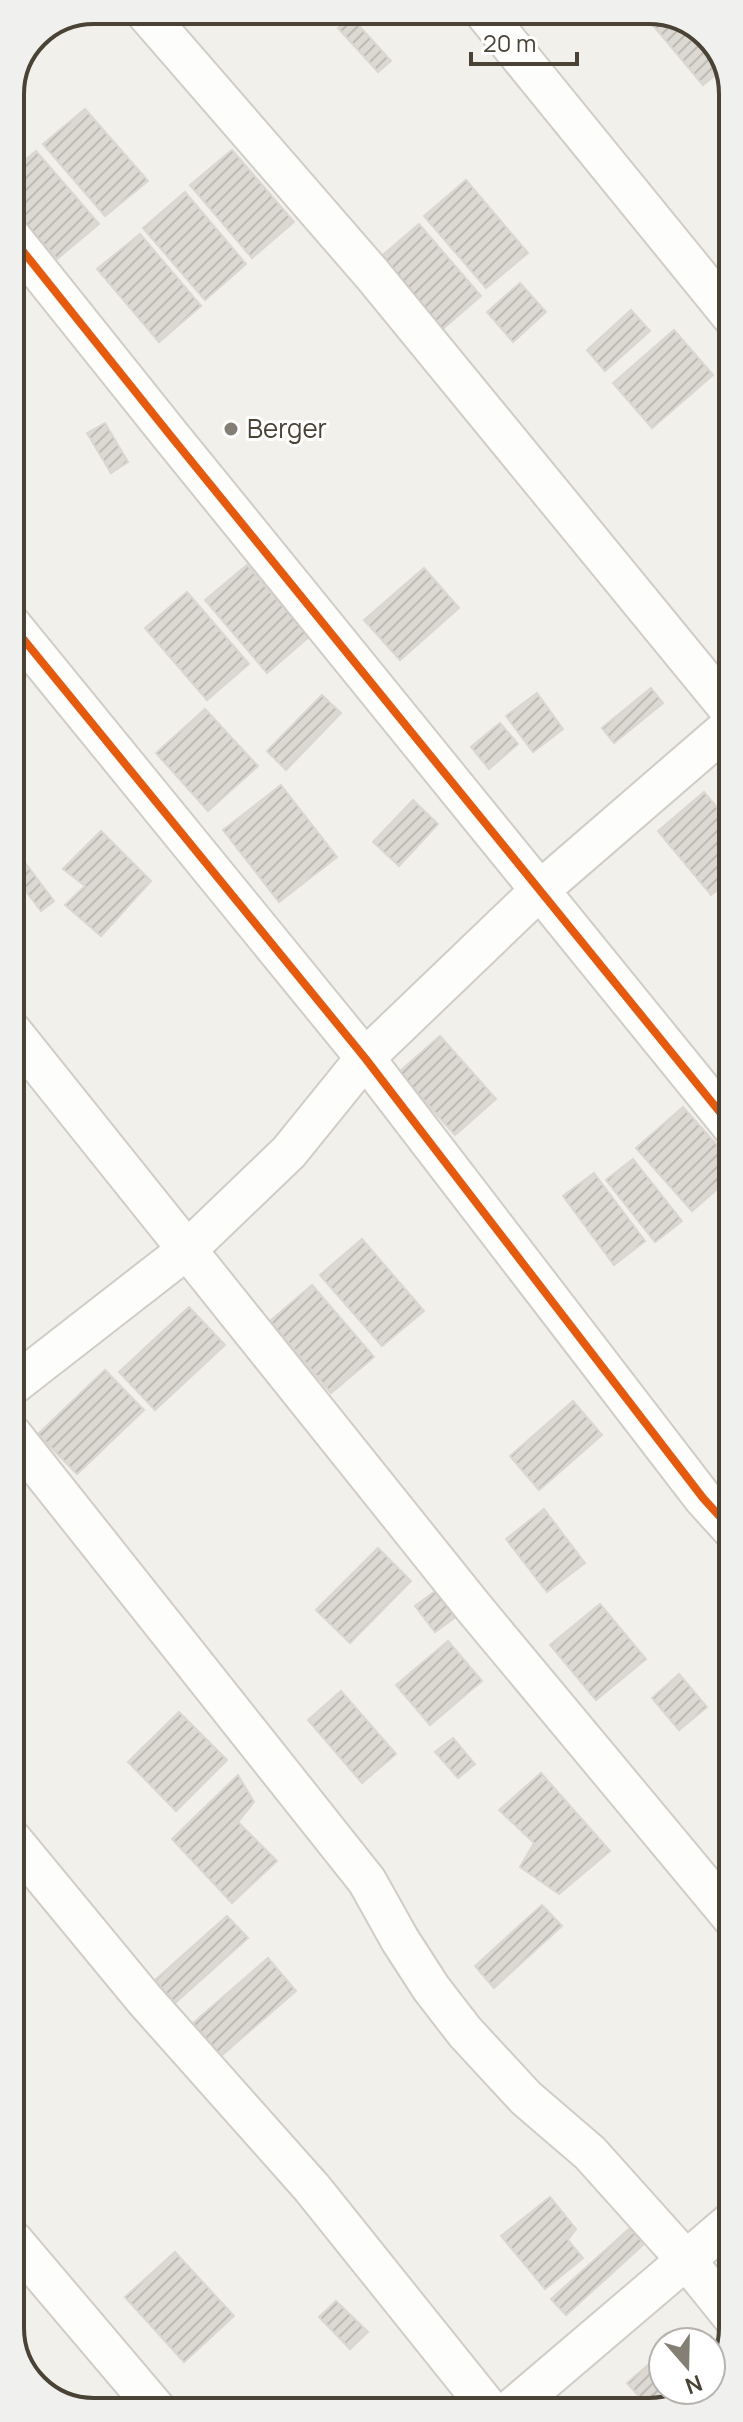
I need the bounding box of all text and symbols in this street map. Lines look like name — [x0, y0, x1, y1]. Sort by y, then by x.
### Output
scale bar — [471, 16, 577, 66]
text: 20 m — [483, 26, 536, 59]
place label: Berger — [247, 410, 327, 446]
marker: Berger — [222, 420, 240, 438]
north arrow — [647, 2326, 727, 2406]
text: N — [681, 2368, 706, 2402]

